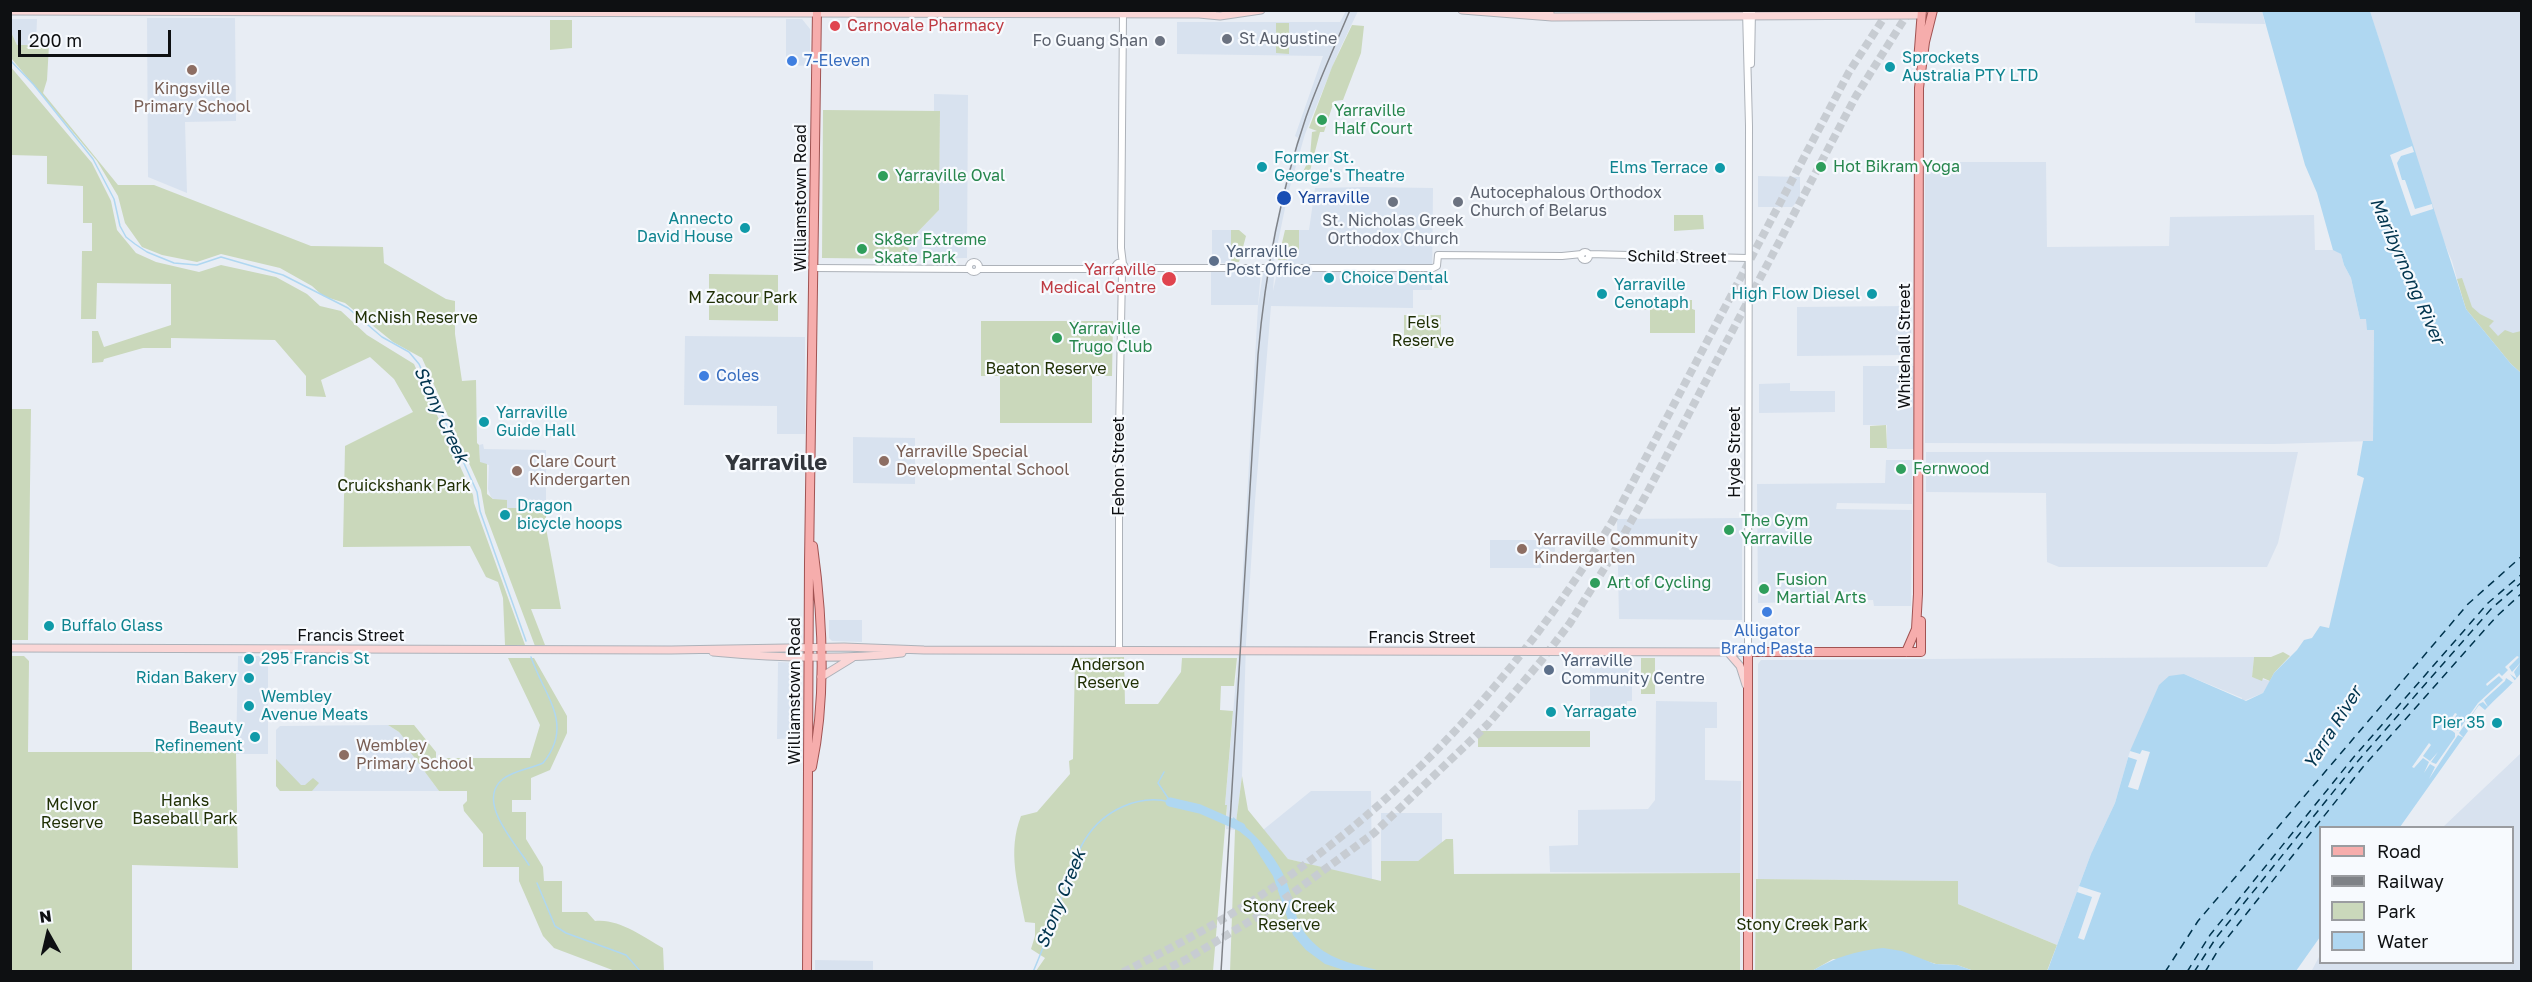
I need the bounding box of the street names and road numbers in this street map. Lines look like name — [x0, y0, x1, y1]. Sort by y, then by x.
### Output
street label: Williamstown Road — [791, 124, 811, 272]
street label: Schild Street — [1627, 247, 1727, 267]
street label: Whitehall Street — [1895, 283, 1915, 409]
street label: Hyde Street — [1725, 406, 1745, 498]
street label: Fehon Street — [1109, 416, 1129, 516]
street label: Williamstown Road — [785, 617, 805, 765]
street label: Francis Street — [297, 626, 405, 646]
street label: Francis Street — [1368, 628, 1476, 648]

